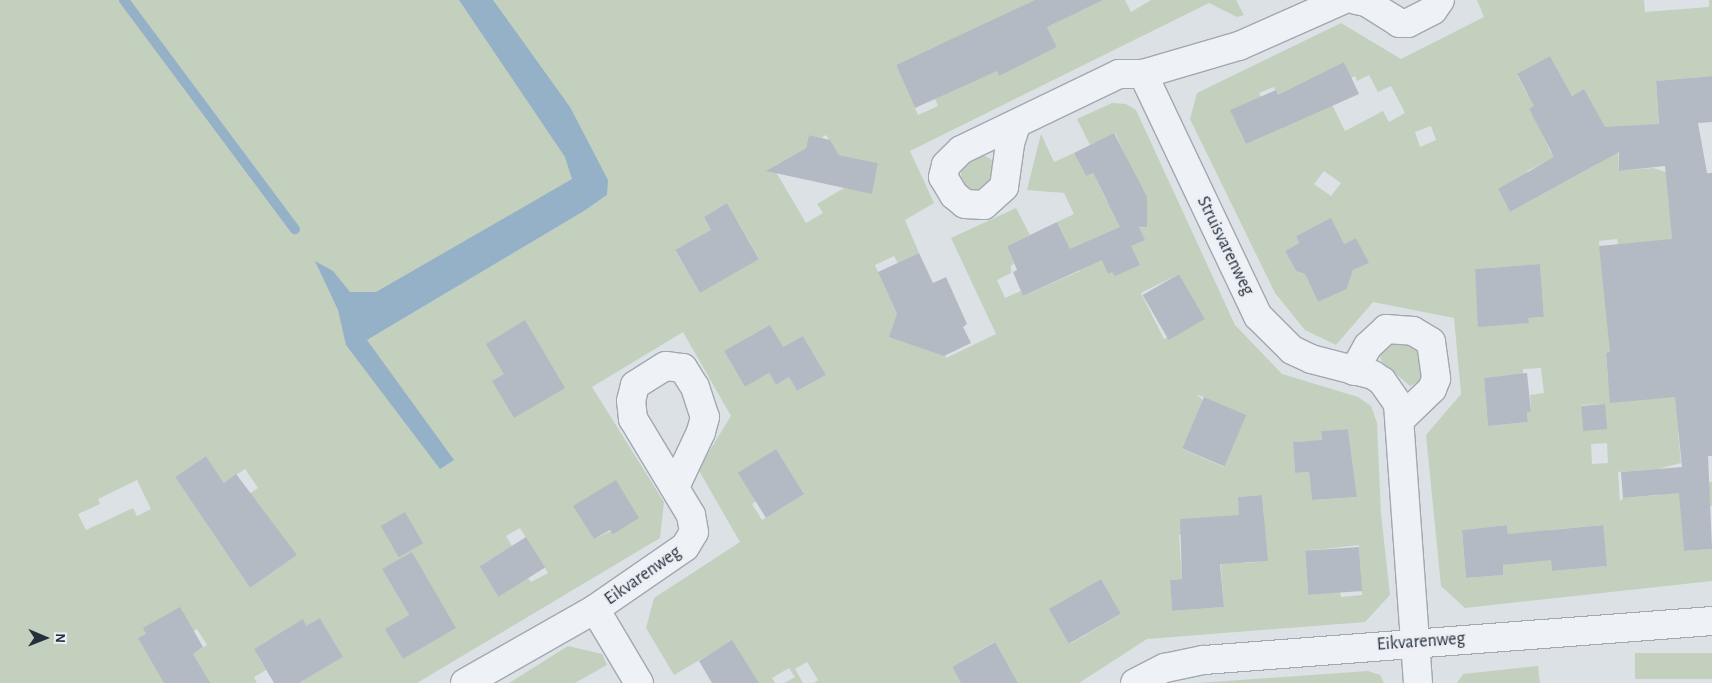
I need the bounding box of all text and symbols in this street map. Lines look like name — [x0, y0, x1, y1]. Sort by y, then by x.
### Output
street label: Struisvarenweg — [1192, 193, 1258, 299]
street label: Eikvarenweg — [601, 542, 685, 610]
north arrow — [20, 613, 70, 663]
street label: Eikvarenweg — [1376, 628, 1466, 656]
text: N — [53, 633, 67, 643]

